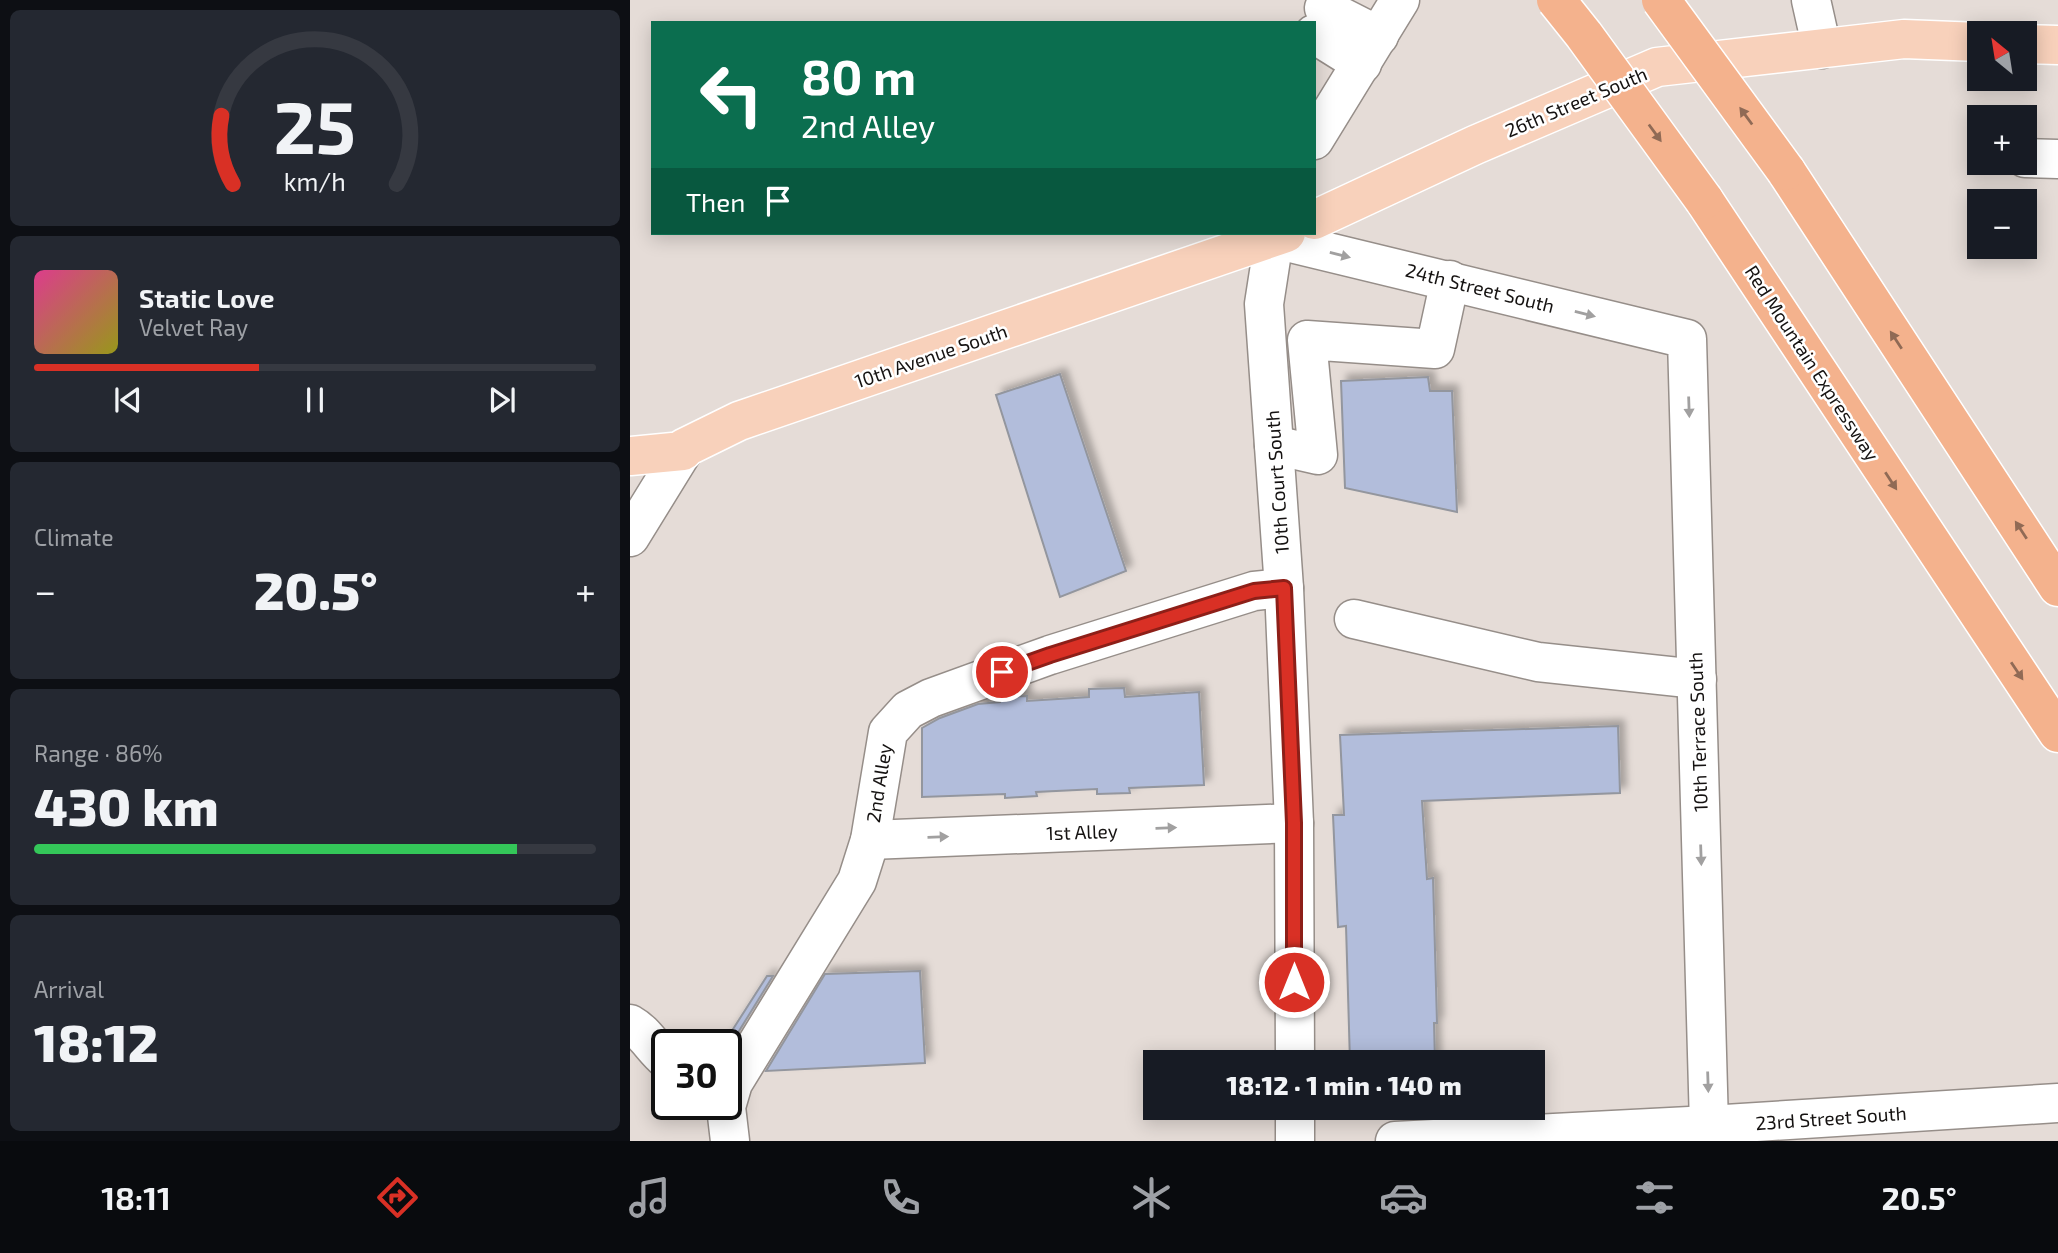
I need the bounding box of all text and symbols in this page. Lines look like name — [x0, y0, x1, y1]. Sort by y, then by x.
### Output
north arrow — [1967, 21, 2037, 91]
map controls — [1967, 21, 2037, 259]
text: 80 m — [801, 46, 916, 105]
icon: left — [686, 49, 777, 140]
street label: 26th Street South — [1502, 61, 1650, 142]
text: 25 — [274, 81, 356, 169]
button: + — [1967, 105, 2037, 175]
text: 2nd Alley — [801, 106, 935, 144]
one-way arrow — [1739, 107, 1753, 125]
one-way arrow — [1648, 124, 1662, 142]
text: km/h — [284, 166, 346, 196]
icon: arrive — [759, 182, 797, 220]
text: Then — [686, 186, 745, 217]
button: − — [1967, 189, 2037, 259]
one-way arrow — [1329, 250, 1351, 261]
street label: 24th Street South — [1403, 258, 1557, 317]
street label: Red Mountain Expressway — [1741, 261, 1884, 465]
text: Static Love — [139, 282, 275, 313]
one-way arrow — [1574, 309, 1596, 320]
text: Velvet Ray — [139, 313, 248, 341]
street label: 10th Avenue South — [852, 319, 1010, 392]
one-way arrow — [1889, 331, 1903, 349]
icon: previous — [109, 381, 147, 419]
icon: pause — [296, 381, 334, 419]
icon: next — [483, 381, 521, 419]
one-way arrow — [1683, 396, 1694, 418]
street label: 10th Court South — [1260, 410, 1293, 554]
one-way arrow — [1884, 472, 1897, 491]
one-way arrow — [2014, 521, 2027, 540]
text: Climate — [34, 523, 114, 551]
text: 20.5° — [254, 558, 378, 620]
text: − — [34, 567, 56, 613]
text: + — [575, 567, 596, 613]
pin — [972, 642, 1032, 702]
street label: 10th Terrace South — [1683, 652, 1712, 812]
icon: arrive — [983, 653, 1021, 691]
one-way arrow — [2010, 661, 2023, 681]
text: Range · 86% — [34, 739, 163, 767]
street label: 2nd Alley — [861, 742, 896, 824]
text: 430 km — [34, 774, 219, 836]
street label: 1st Alley — [1046, 819, 1118, 844]
one-way arrow — [1155, 823, 1177, 834]
one-way arrow — [928, 832, 950, 843]
one-way arrow — [1696, 844, 1707, 866]
position arrow — [1257, 945, 1331, 1019]
text: Arrival — [34, 975, 104, 1003]
text: 18:12 — [34, 1010, 158, 1072]
speed limit sign: 30 — [651, 1029, 742, 1120]
text: 18:12 · 1 min · 140 m — [1226, 1069, 1462, 1100]
one-way arrow — [1702, 1072, 1713, 1094]
street label: 23rd Street South — [1755, 1101, 1907, 1134]
icon: directions — [373, 1173, 422, 1222]
icon: music — [625, 1173, 674, 1222]
icon: phone — [876, 1173, 925, 1222]
icon: climate — [1127, 1173, 1176, 1222]
icon: car — [1379, 1173, 1428, 1222]
icon: filters — [1630, 1173, 1679, 1222]
text: 18:11 — [101, 1178, 171, 1216]
text: 20.5° — [1881, 1178, 1957, 1216]

